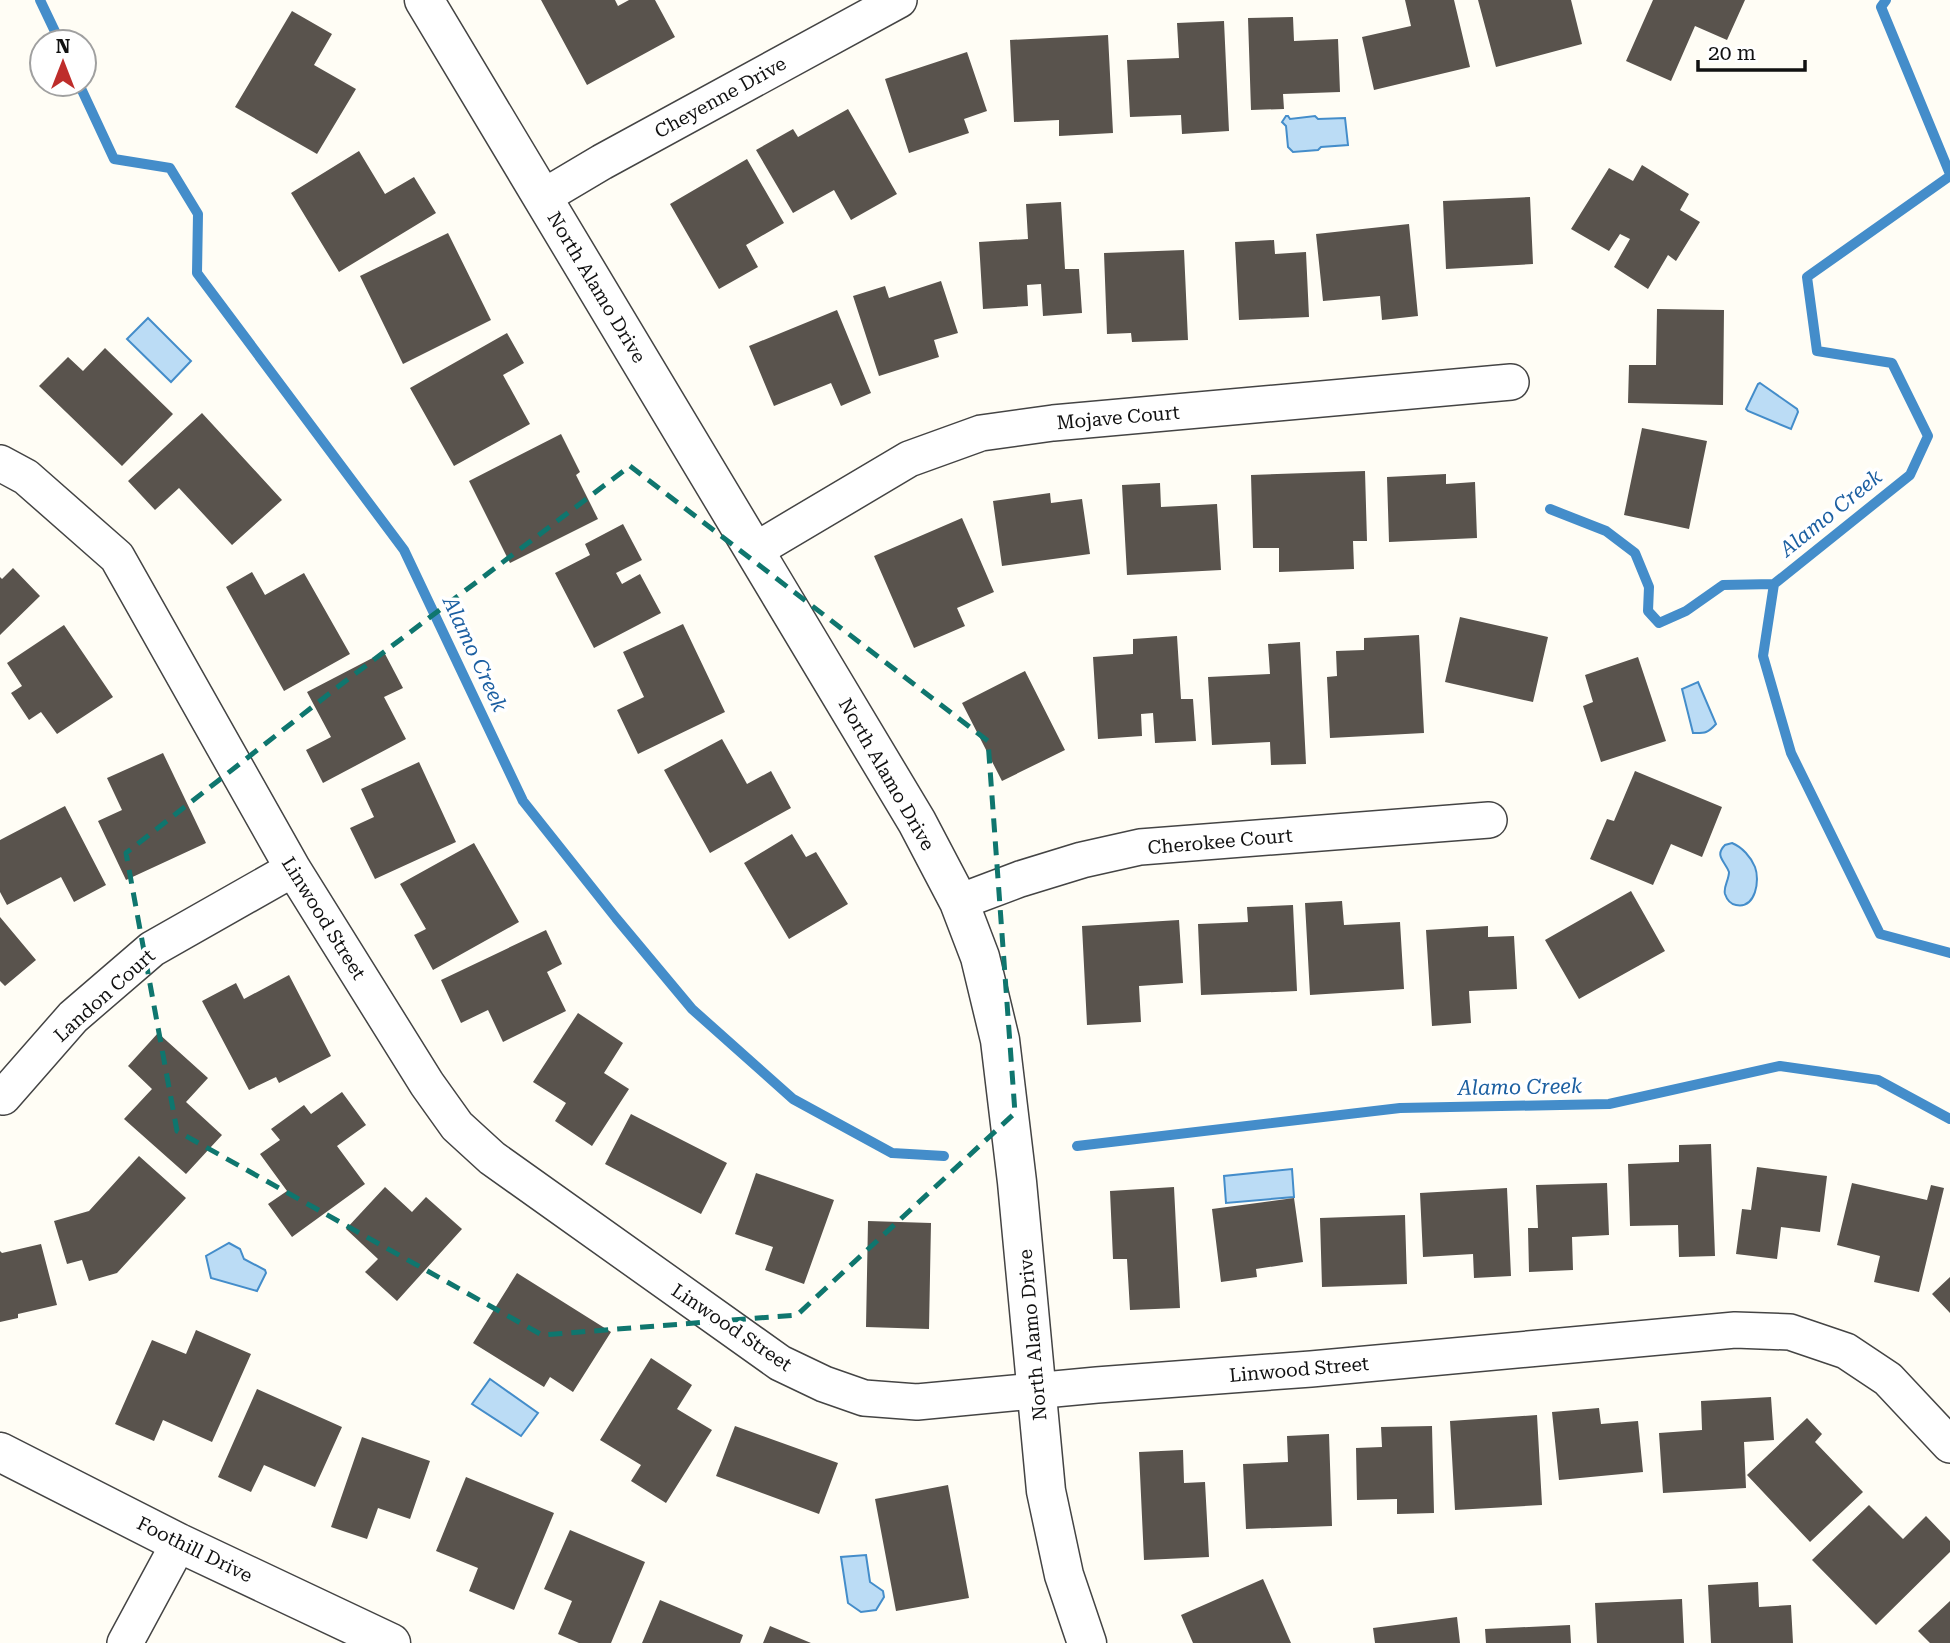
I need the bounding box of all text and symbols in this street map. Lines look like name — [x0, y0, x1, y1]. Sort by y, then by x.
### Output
north arrow — [28, 28, 98, 98]
scale bar — [1698, 28, 1805, 72]
text: N — [56, 35, 71, 58]
text: 20 m — [1708, 41, 1756, 65]
street label: Cheyenne Drive — [650, 52, 790, 143]
street label: North Alamo Drive — [542, 208, 651, 367]
street label: Mojave Court — [1056, 401, 1180, 434]
water label: Alamo Creek — [1774, 464, 1887, 563]
water label: Alamo Creek — [437, 591, 512, 716]
street label: North Alamo Drive — [834, 694, 940, 855]
street label: Cherokee Court — [1147, 824, 1293, 859]
street label: Linwood Street — [277, 853, 370, 984]
street label: Landon Court — [49, 944, 160, 1047]
water label: Alamo Creek — [1456, 1074, 1583, 1100]
street label: North Alamo Drive — [1014, 1248, 1051, 1422]
street label: Linwood Street — [667, 1279, 796, 1376]
street label: Linwood Street — [1228, 1352, 1370, 1387]
street label: Foothill Drive — [133, 1512, 256, 1587]

